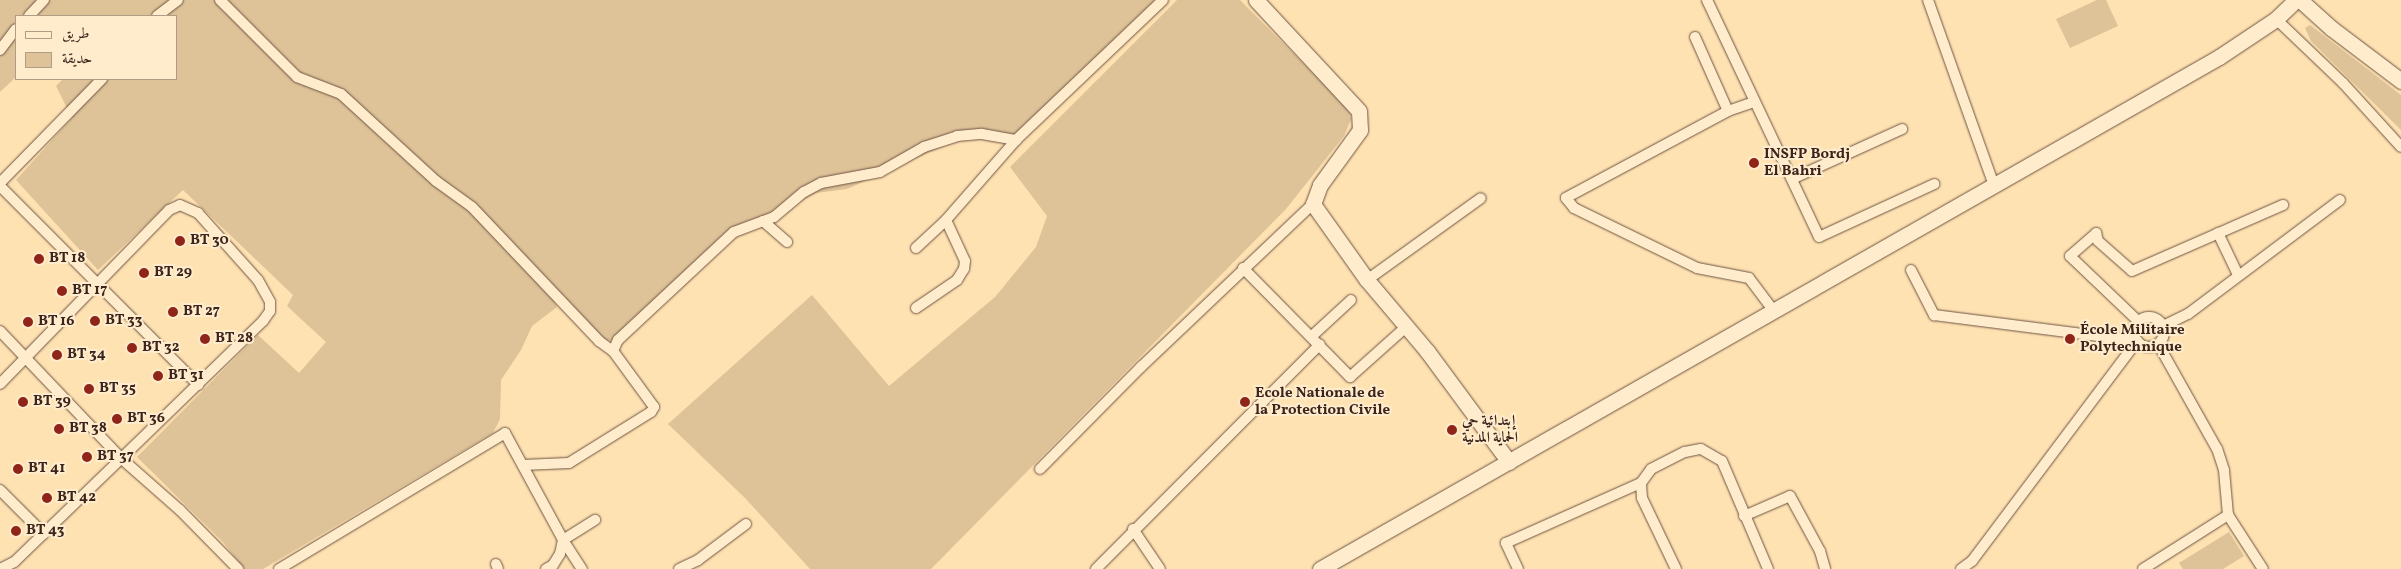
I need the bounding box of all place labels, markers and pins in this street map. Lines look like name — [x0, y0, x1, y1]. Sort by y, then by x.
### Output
place label: INSFP Bordj El Bahri — [1764, 145, 1850, 180]
marker: INSFP Bordj El Bahri — [1748, 157, 1760, 169]
place label: BT 30 — [190, 232, 229, 250]
marker: BT 30 — [174, 235, 186, 247]
place label: BT 18 — [49, 250, 86, 268]
marker: BT 18 — [33, 253, 45, 265]
place label: BT 29 — [154, 264, 193, 282]
marker: BT 29 — [138, 267, 150, 279]
place label: BT 17 — [72, 282, 108, 300]
marker: BT 17 — [56, 285, 68, 297]
place label: BT 27 — [183, 303, 220, 321]
marker: BT 27 — [167, 306, 179, 318]
place label: BT 33 — [105, 312, 143, 330]
place label: BT 16 — [38, 313, 75, 331]
marker: BT 33 — [89, 315, 101, 327]
marker: BT 16 — [22, 316, 34, 328]
place label: École Militaire Polytechnique — [2080, 321, 2185, 356]
place label: BT 28 — [215, 330, 254, 348]
marker: BT 28 — [199, 333, 211, 345]
marker: École Militaire Polytechnique — [2064, 333, 2076, 345]
place label: BT 32 — [142, 339, 180, 357]
marker: BT 32 — [126, 342, 138, 354]
place label: BT 34 — [67, 346, 106, 364]
marker: BT 34 — [51, 349, 63, 361]
place label: BT 31 — [168, 367, 204, 385]
marker: BT 31 — [152, 370, 164, 382]
place label: BT 35 — [99, 380, 136, 398]
marker: BT 35 — [83, 383, 95, 395]
place label: Ecole Nationale de la Protection Civile — [1255, 384, 1390, 419]
place label: BT 39 — [33, 393, 71, 411]
marker: BT 39 — [17, 396, 29, 408]
marker: Ecole Nationale de la Protection Civile — [1239, 396, 1251, 408]
place label: BT 36 — [127, 410, 165, 428]
place label: إبتدائية حي الحماية المدنية — [1462, 412, 1518, 447]
marker: BT 36 — [111, 413, 123, 425]
place label: BT 38 — [69, 420, 107, 438]
marker: BT 38 — [53, 423, 65, 435]
marker: إبتدائية حي الحماية المدنية — [1446, 424, 1458, 436]
place label: BT 37 — [97, 448, 134, 466]
marker: BT 37 — [81, 451, 93, 463]
place label: BT 41 — [28, 460, 66, 478]
marker: BT 41 — [12, 463, 24, 475]
place label: BT 42 — [57, 489, 96, 507]
marker: BT 42 — [41, 492, 53, 504]
place label: BT 43 — [26, 522, 65, 540]
marker: BT 43 — [10, 525, 22, 537]

